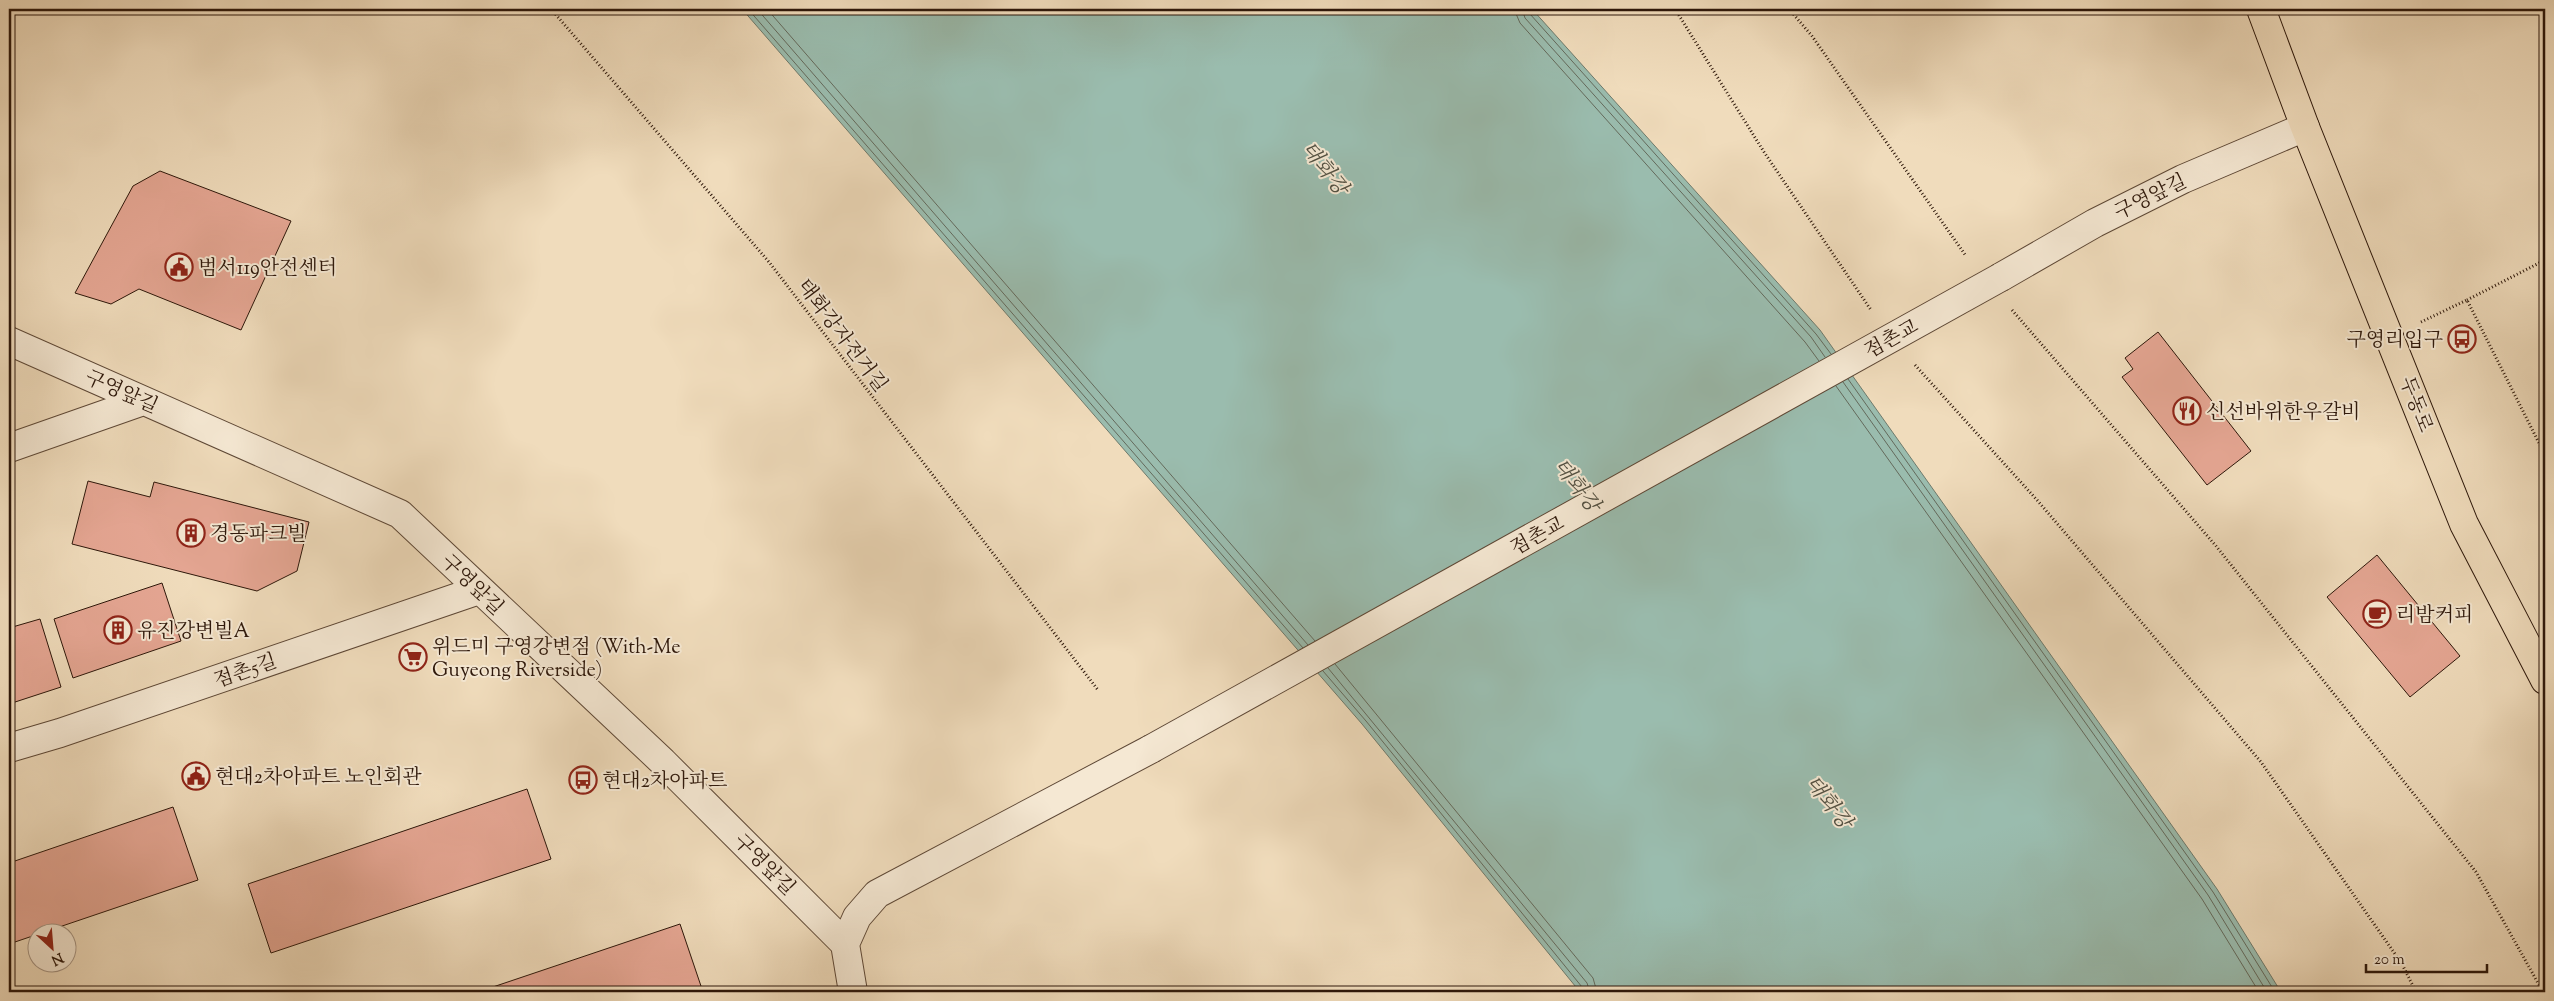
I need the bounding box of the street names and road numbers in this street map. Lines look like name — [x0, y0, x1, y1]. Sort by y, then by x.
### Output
street label: 구영앞길 — [2110, 168, 2192, 228]
street label: 태화강자전거길 — [789, 274, 893, 399]
street label: 점촌교 — [1860, 313, 1925, 367]
street label: 구영앞길 — [80, 364, 162, 422]
street label: 두동로 — [2391, 373, 2439, 437]
street label: 점촌교 — [1506, 510, 1571, 564]
street label: 구영앞길 — [433, 549, 509, 623]
street label: 점촌5길 — [210, 648, 281, 697]
street label: 구영앞길 — [726, 828, 801, 903]

